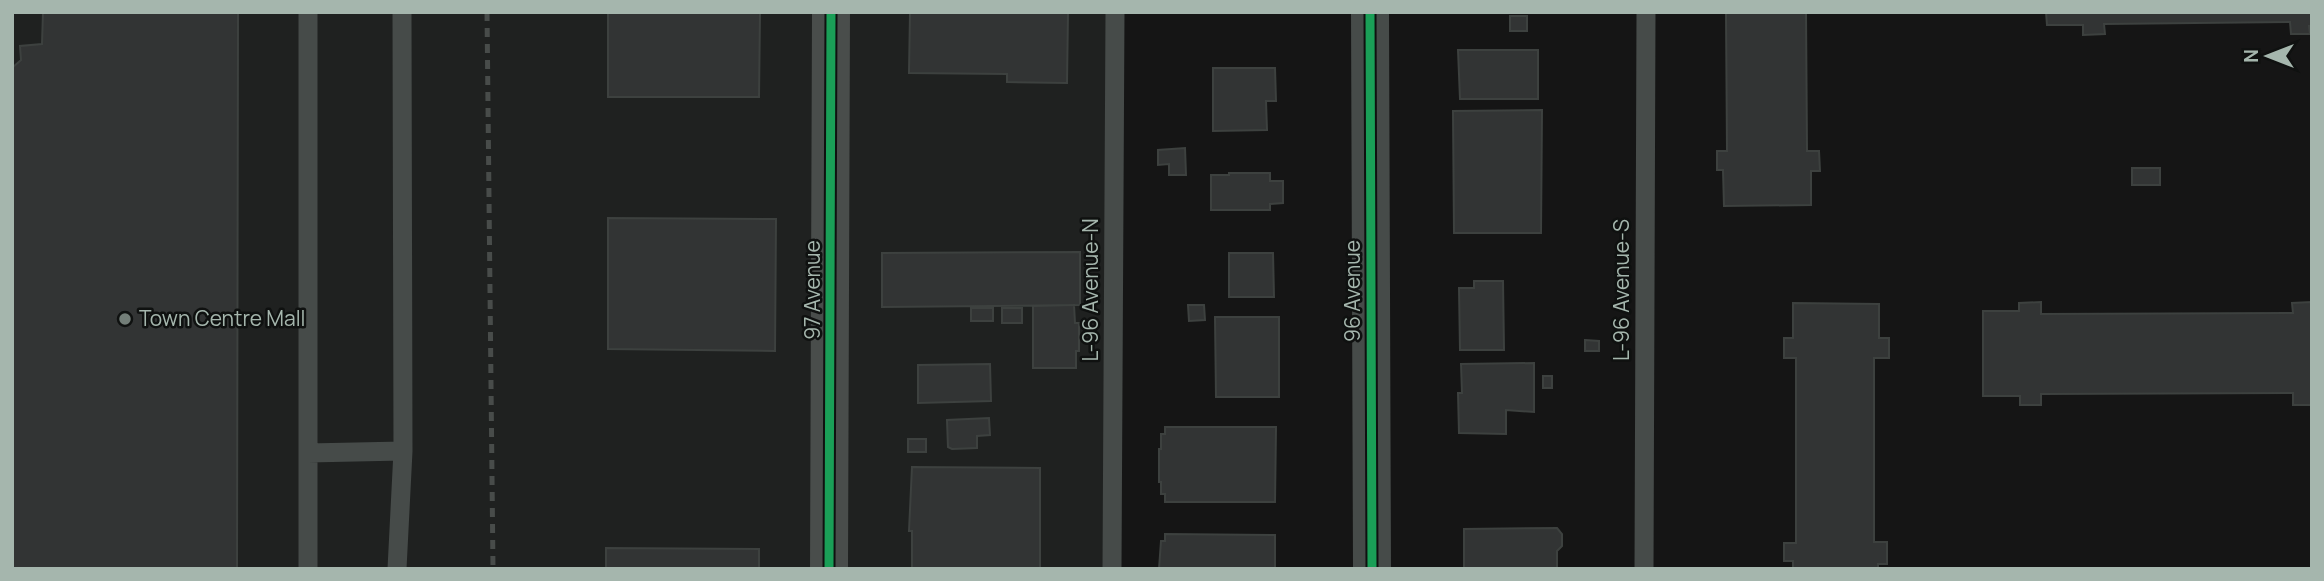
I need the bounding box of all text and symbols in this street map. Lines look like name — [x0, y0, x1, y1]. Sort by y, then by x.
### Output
north arrow — [2233, 21, 2303, 91]
text: N — [2238, 49, 2264, 63]
street label: L-96 Avenue-N — [1076, 218, 1104, 362]
street label: L-96 Avenue-S — [1607, 219, 1635, 361]
street label: 97 Avenue — [798, 240, 826, 340]
street label: 96 Avenue — [1338, 240, 1366, 342]
place label: Town Centre Mall — [139, 304, 305, 332]
marker: Town Centre Mall — [117, 311, 133, 327]

